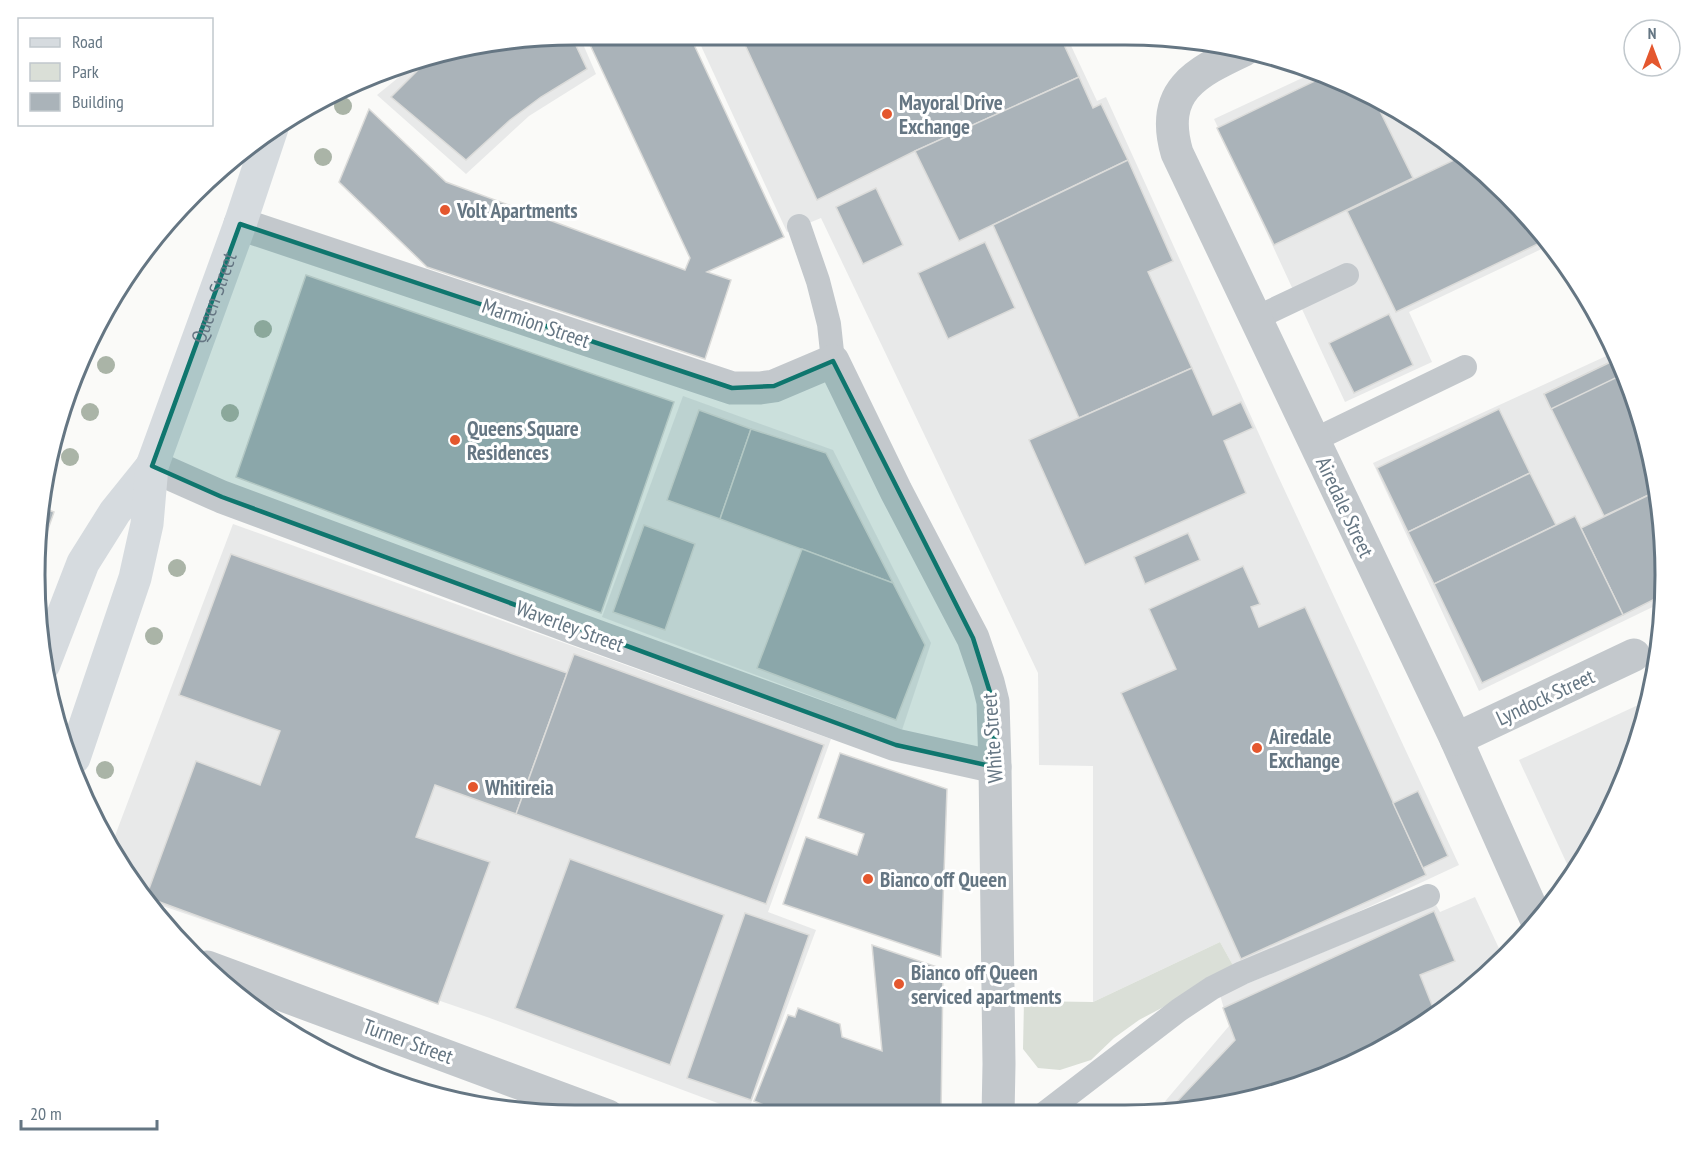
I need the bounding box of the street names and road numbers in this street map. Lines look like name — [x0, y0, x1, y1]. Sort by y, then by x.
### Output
street label: Queen Street — [184, 248, 242, 347]
street label: Marmion Street — [479, 292, 594, 354]
street label: Airedale Street — [1310, 452, 1380, 562]
street label: Waverley Street — [512, 594, 628, 658]
street label: Lyndock Street — [1492, 662, 1599, 732]
street label: White Street — [975, 692, 1009, 784]
street label: Turner Street — [359, 1012, 457, 1070]

